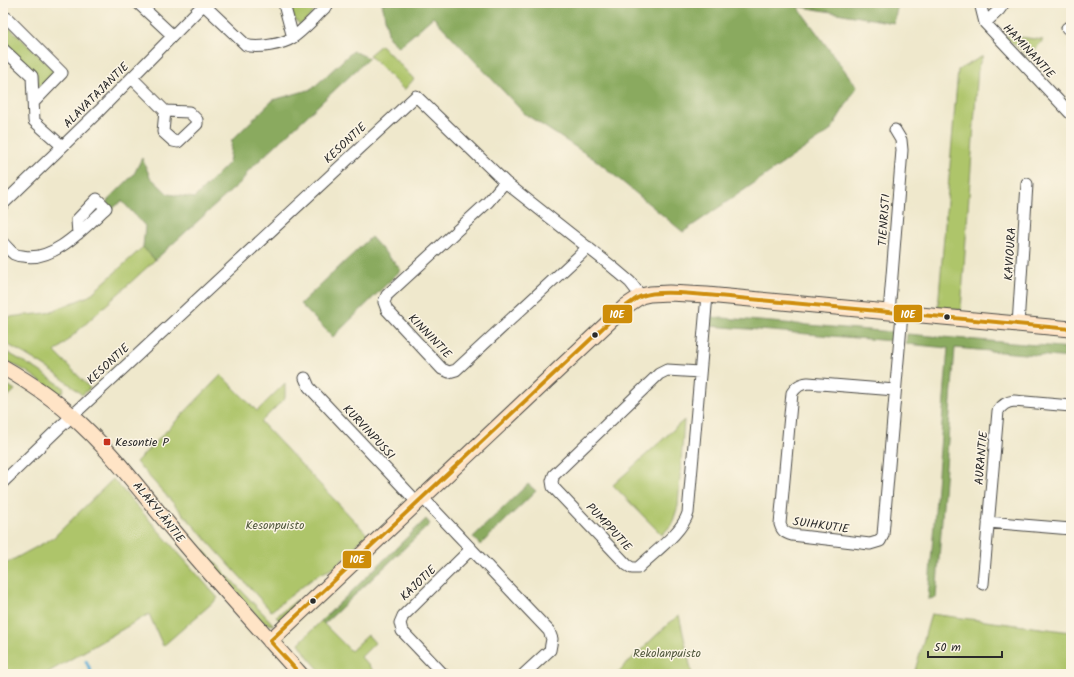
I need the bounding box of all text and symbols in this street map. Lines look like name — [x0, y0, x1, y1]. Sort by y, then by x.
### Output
street label: HAMINANTIE — [998, 20, 1060, 84]
street label: ALAVATAJANTIE — [59, 57, 134, 133]
street label: KESONTIE — [319, 118, 372, 168]
street label: TIENRISTI — [873, 193, 896, 247]
street label: KAVIOURA — [999, 227, 1022, 281]
line badge: 10E — [602, 304, 633, 324]
line badge: 10E — [893, 304, 923, 323]
text: 10E — [609, 306, 625, 324]
text: 10E — [900, 306, 916, 324]
street label: KINNINTIE — [403, 310, 457, 364]
unlabelled marker — [942, 312, 952, 322]
unlabelled marker — [590, 330, 600, 340]
street label: KESONTIE — [82, 339, 135, 389]
street label: KURVINPUSSI — [338, 400, 400, 464]
street label: AURANTIE — [970, 429, 993, 486]
place label: Kesontie P — [115, 433, 169, 452]
marker: Kesontie P — [102, 437, 112, 447]
street label: ALAKYLÄNTIE — [128, 477, 190, 548]
street label: PUMPPUTIE — [581, 499, 637, 557]
street label: SUIHKUTIE — [792, 512, 851, 539]
park label: Kesonpuisto — [246, 516, 305, 535]
line badge: 10E — [342, 550, 372, 569]
text: 10E — [349, 551, 365, 569]
street label: KAJOTIE — [396, 560, 442, 606]
unlabelled marker — [308, 596, 318, 606]
scale bar — [928, 633, 1002, 659]
text: 50 m — [934, 638, 961, 657]
park label: Rekolanpuisto — [633, 644, 701, 663]

